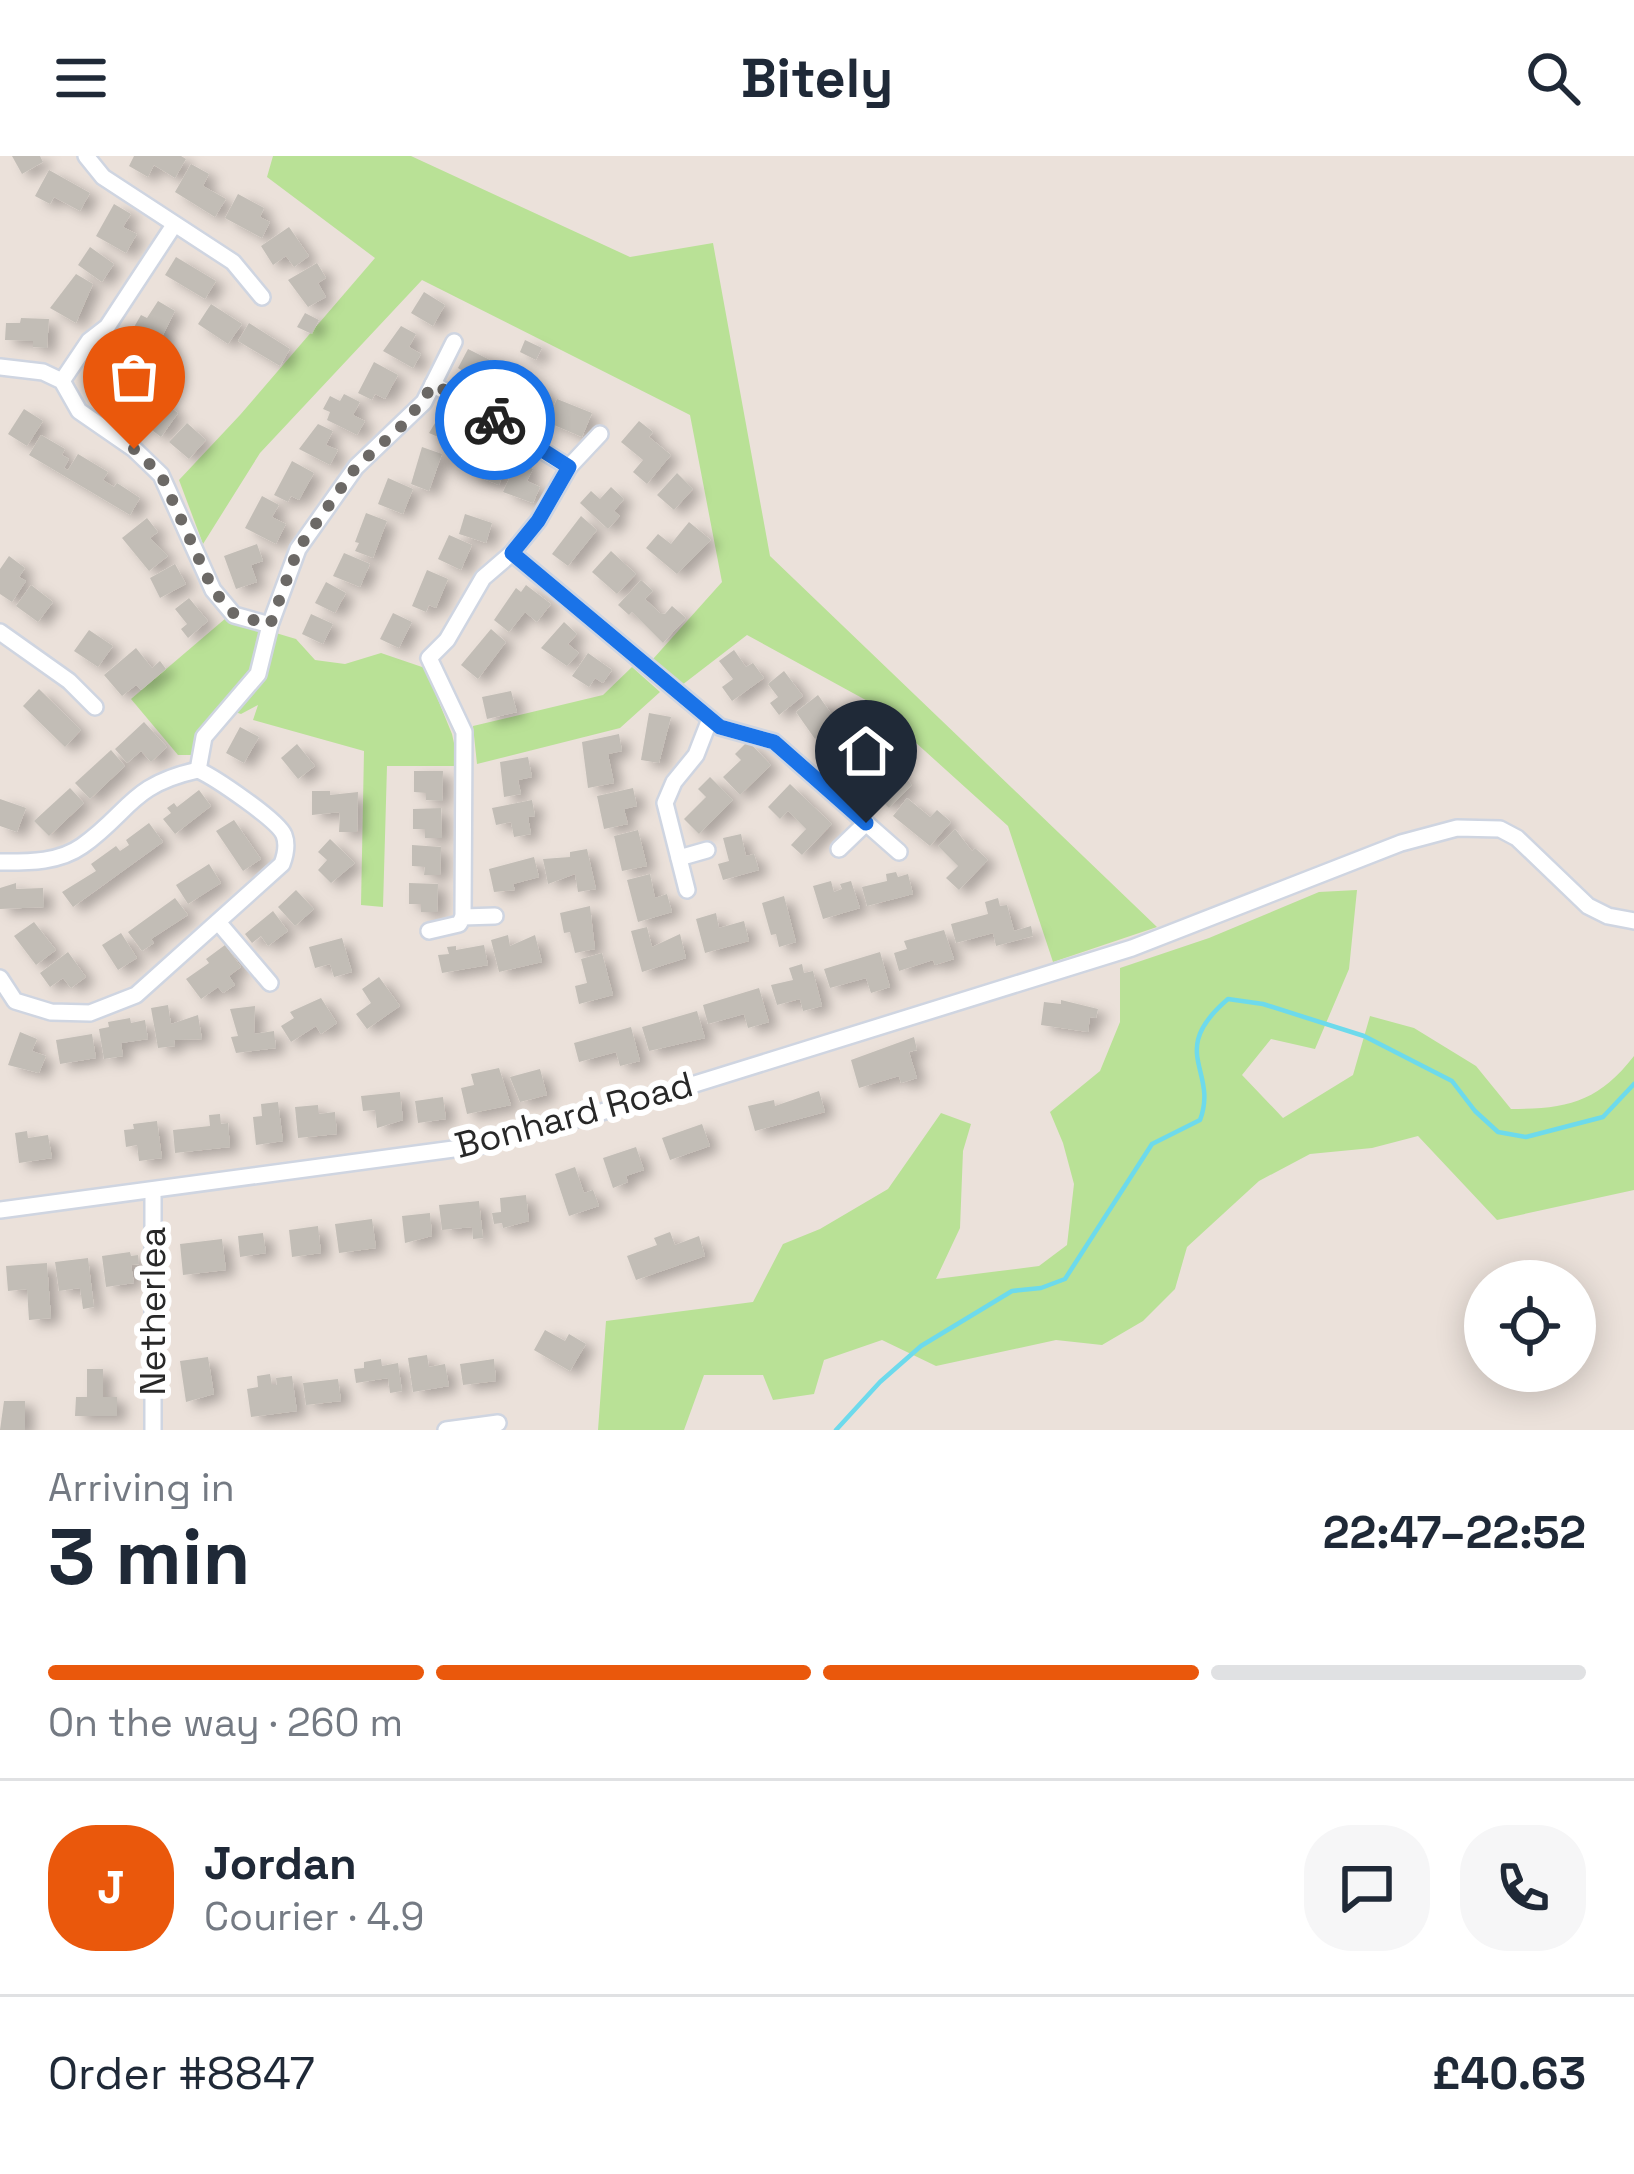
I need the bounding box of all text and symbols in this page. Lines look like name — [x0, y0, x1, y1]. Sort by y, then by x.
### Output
text: Bitely — [741, 44, 893, 113]
icon: menu — [48, 45, 114, 111]
icon: search — [1520, 45, 1586, 111]
pin — [83, 326, 185, 449]
icon: bag — [101, 344, 167, 410]
courier — [435, 360, 555, 480]
icon: bike — [462, 387, 528, 453]
pin — [815, 700, 917, 823]
icon: home — [833, 718, 899, 784]
street label: Bonhard Road — [450, 1061, 698, 1169]
street label: Netherlea — [130, 1227, 176, 1395]
map controls — [1464, 1260, 1596, 1392]
button: locate — [1464, 1260, 1596, 1392]
text: Arriving in — [48, 1463, 235, 1512]
text: 22:47–22:52 — [1323, 1504, 1586, 1561]
text: 3 min — [48, 1507, 251, 1607]
text: On the way · 260 m — [48, 1698, 403, 1747]
button: chat — [1304, 1825, 1430, 1951]
button: phone — [1460, 1825, 1586, 1951]
text: Jordan — [204, 1835, 357, 1892]
text: J — [97, 1859, 125, 1916]
text: Courier · 4.9 — [204, 1892, 424, 1941]
text: Order #8847 — [48, 2045, 315, 2102]
text: £40.63 — [1432, 2045, 1586, 2102]

